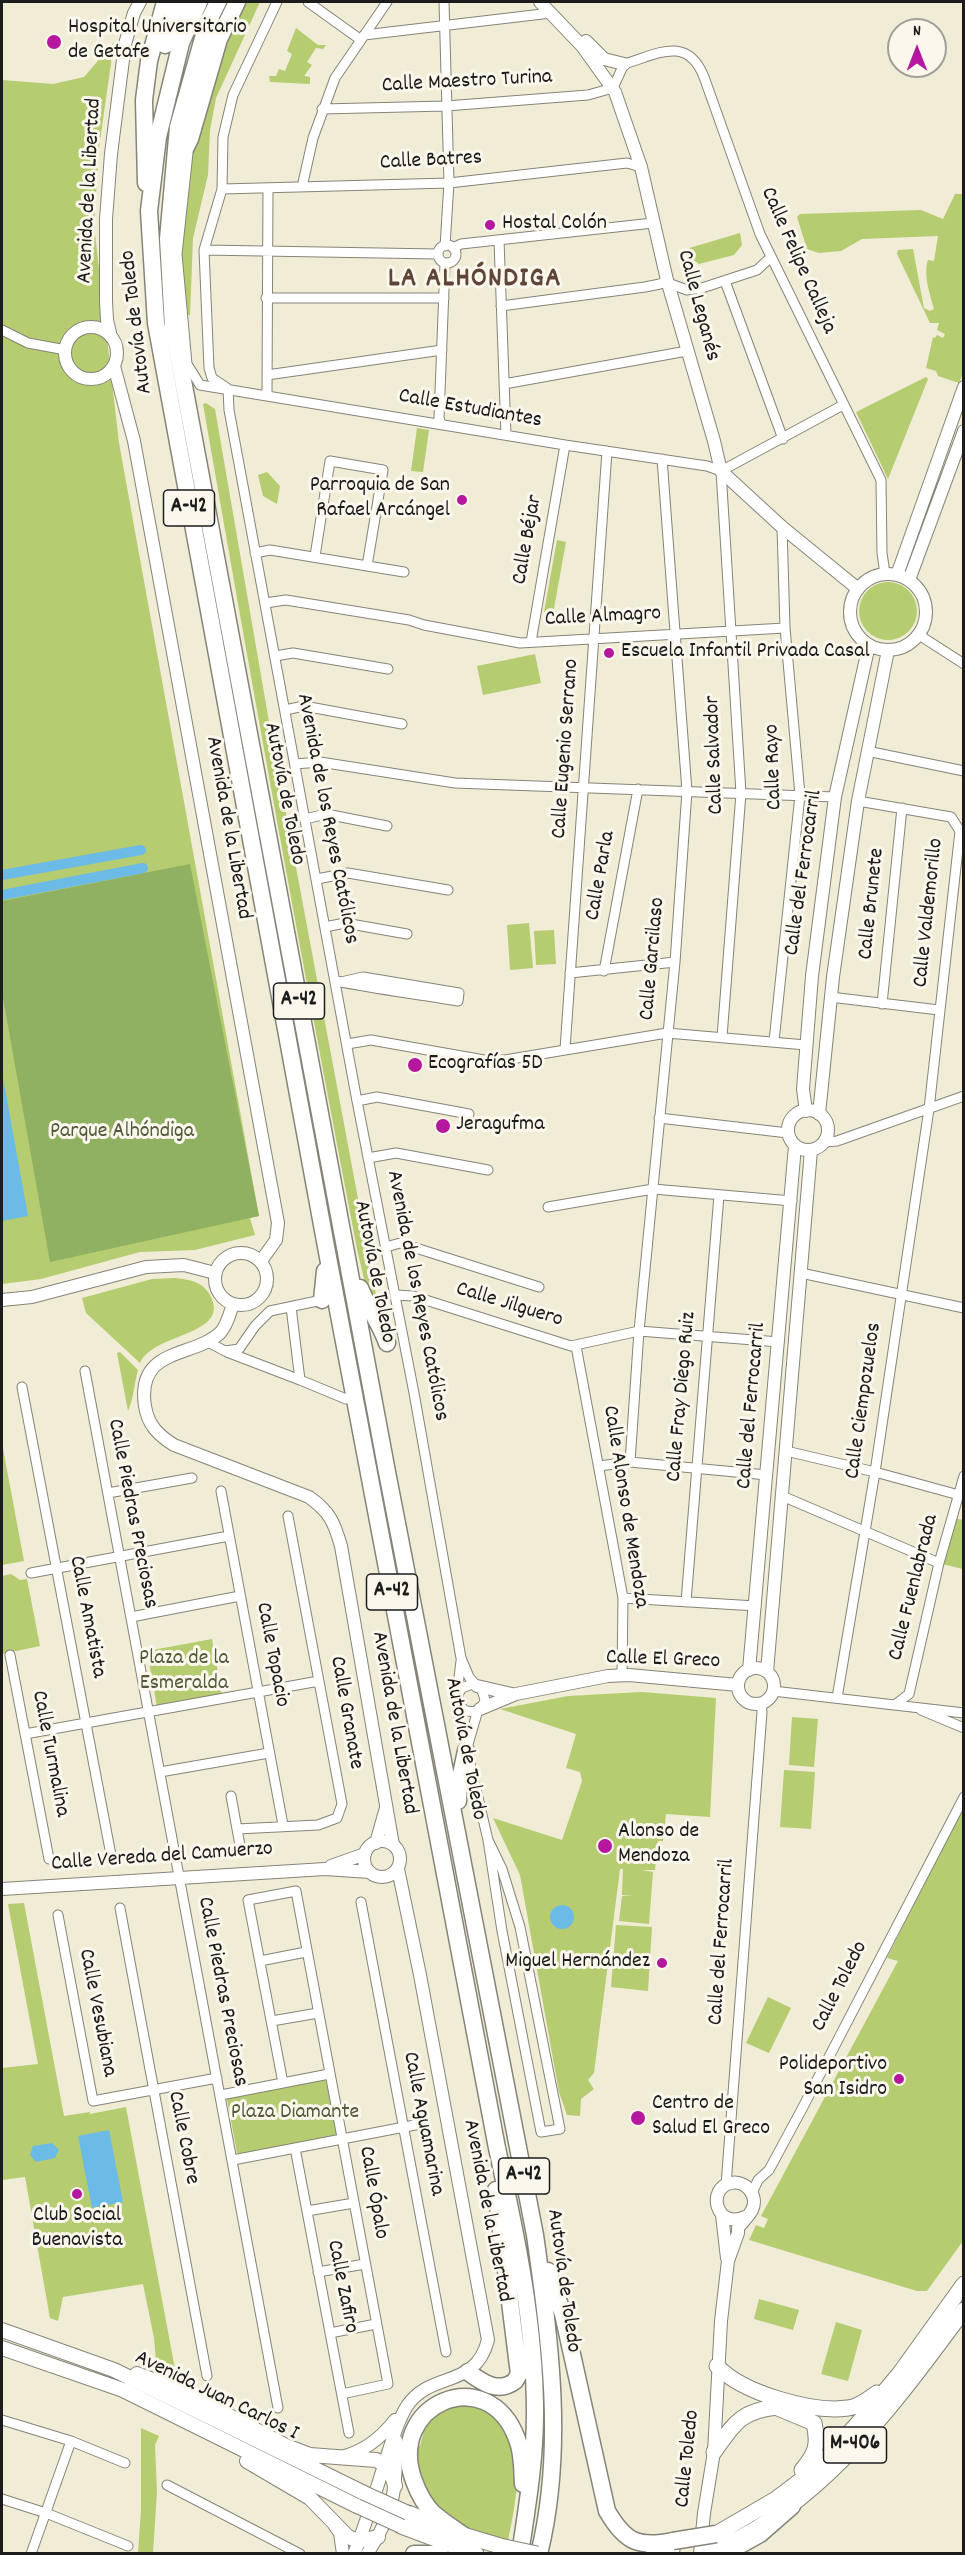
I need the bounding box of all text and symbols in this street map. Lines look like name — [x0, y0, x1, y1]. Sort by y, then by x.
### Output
place label: Hospital Universitario de Getafe — [68, 16, 247, 68]
north arrow — [887, 18, 947, 78]
text: N — [913, 20, 921, 43]
marker: Hospital Universitario de Getafe — [45, 33, 63, 51]
street label: Calle Maestro Turina — [381, 65, 553, 101]
street label: Avenida de la Libertad — [73, 98, 109, 284]
street label: Calle Batres — [379, 146, 483, 178]
street label: Calle Felipe Calleja — [753, 184, 841, 338]
place label: Hostal Colón — [502, 212, 607, 238]
marker: Hostal Colón — [483, 218, 497, 232]
street label: Calle Leganés — [670, 248, 724, 364]
street label: Autovía de Toledo — [116, 249, 160, 395]
district label: LA ALHÓNDIGA — [388, 264, 562, 298]
street label: Calle Estudiantes — [396, 384, 544, 436]
place label: Parroquia de San Rafael Arcángel — [310, 474, 450, 526]
road number: A-42 — [164, 490, 214, 526]
marker: Parroquia de San Rafael Arcángel — [455, 493, 469, 507]
street label: Calle Béjar — [508, 493, 550, 587]
street label: Calle Almagro — [544, 602, 662, 634]
place label: Escuela Infantil Privada Casal — [621, 640, 870, 666]
marker: Escuela Infantil Privada Casal — [602, 646, 616, 660]
street label: Calle Eugenio Serrano — [548, 658, 586, 840]
street label: Avenida de los Reyes Católicos — [289, 692, 363, 946]
street label: Calle Salvador — [701, 695, 731, 815]
street label: Autovía de Toledo — [256, 720, 310, 868]
street label: Calle Rayo — [760, 724, 790, 810]
street label: Avenida de la Libertad — [198, 734, 256, 922]
street label: Calle del Ferrocarril — [780, 788, 830, 958]
street label: Calle Parla — [581, 829, 623, 923]
street label: Calle Valdemorillo — [909, 837, 951, 989]
street label: Calle Brunete — [854, 847, 892, 961]
street label: Calle Garcilaso — [635, 896, 673, 1022]
road number: A-42 — [274, 983, 324, 1019]
place label: Ecografías 5D — [428, 1052, 543, 1078]
marker: Ecografías 5D — [406, 1056, 424, 1074]
place label: Jeragufma — [456, 1113, 544, 1139]
marker: Jeragufma — [434, 1117, 452, 1135]
park label: Parque Alhóndiga — [50, 1120, 194, 1146]
street label: Avenida de los Reyes Católicos — [379, 1169, 453, 1423]
street label: Autovía de Toledo — [346, 1198, 400, 1346]
street label: Calle Jilguero — [452, 1277, 566, 1335]
street label: Calle Fray Diego Ruiz — [662, 1311, 704, 1483]
street label: Calle Ciempozuelos — [841, 1321, 889, 1481]
street label: Calle del Ferrocarril — [733, 1322, 773, 1490]
street label: Calle Alonso de Mendoza — [595, 1404, 653, 1610]
street label: Calle Piedras Preciosas — [100, 1417, 162, 1611]
street label: Calle Fuenlabrada — [884, 1512, 946, 1664]
street label: Calle Amatista — [61, 1554, 111, 1680]
road number: A-42 — [366, 1574, 418, 1610]
street label: Calle Topacio — [248, 1600, 294, 1710]
street label: Avenida de la Libertad — [364, 1629, 422, 1817]
street label: Calle El Greco — [605, 1646, 721, 1676]
park label: Plaza de la Esmeralda — [139, 1647, 229, 1699]
street label: Calle Granate — [322, 1654, 368, 1772]
street label: Autovía de Toledo — [437, 1675, 491, 1823]
street label: Calle Turmalina — [24, 1689, 74, 1819]
place label: Alonso de Mendoza — [618, 1820, 699, 1872]
street label: Calle Vereda del Camuerzo — [50, 1837, 274, 1879]
marker: Alonso de Mendoza — [596, 1837, 614, 1855]
street label: Calle del Ferrocarril — [704, 1858, 742, 2026]
street label: Calle Piedras Preciosas — [190, 1895, 252, 2089]
street label: Calle Toledo — [807, 1937, 875, 2037]
street label: Calle Vesubiana — [71, 1947, 121, 2079]
place label: Miguel Hernández — [505, 1950, 650, 1976]
marker: Miguel Hernández — [655, 1956, 669, 1970]
street label: Calle Aguamarina — [395, 2050, 449, 2198]
place label: Polideportivo San Isidro — [779, 2053, 887, 2104]
marker: Polideportivo San Isidro — [892, 2072, 906, 2086]
street label: Calle Cobre — [160, 2089, 204, 2187]
place label: Centro de Salud El Greco — [652, 2092, 770, 2144]
park label: Plaza Diamante — [231, 2101, 359, 2127]
marker: Centro de Salud El Greco — [629, 2109, 647, 2127]
street label: Avenida de la Libertad — [455, 2117, 517, 2305]
street label: Calle Ópalo — [351, 2145, 393, 2241]
road number: A-42 — [498, 2158, 550, 2194]
marker: Club Social Buenavista — [70, 2187, 84, 2201]
place label: Club Social Buenavista — [32, 2204, 122, 2256]
street label: Autovía de Toledo — [539, 2208, 585, 2354]
street label: Calle Zafiro — [319, 2238, 363, 2336]
street label: Avenida Juan Carlos I — [130, 2346, 302, 2448]
street label: Calle Toledo — [671, 2409, 707, 2509]
road number: M-406 — [824, 2427, 886, 2463]

